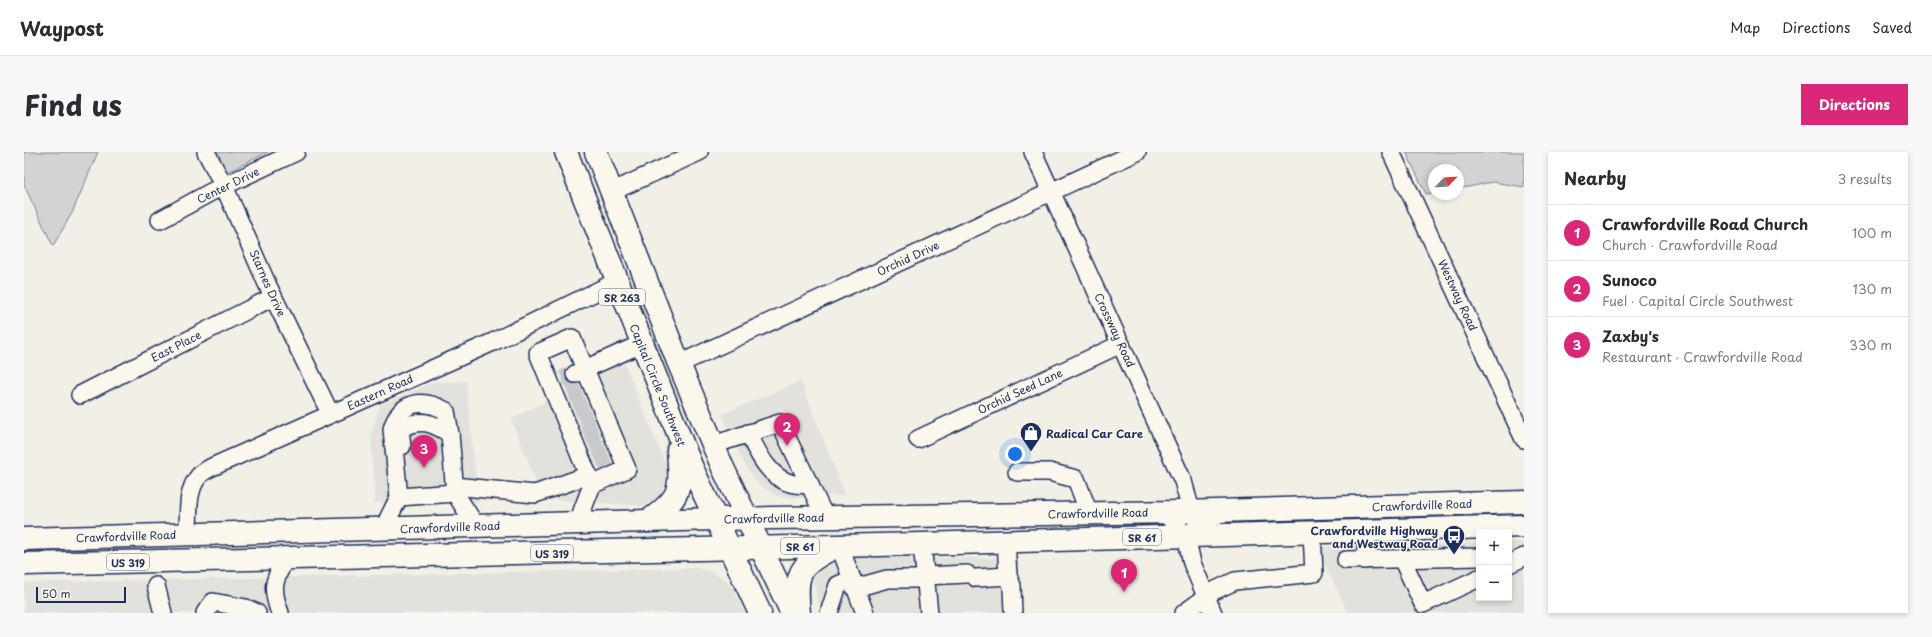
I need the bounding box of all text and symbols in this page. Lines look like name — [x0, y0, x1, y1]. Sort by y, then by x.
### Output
text: Waypost — [20, 14, 104, 42]
text: Map — [1730, 17, 1760, 38]
text: Directions — [1782, 17, 1850, 38]
text: Saved — [1872, 17, 1912, 38]
text: Find us — [24, 83, 122, 126]
button: Directions — [1801, 84, 1908, 125]
street label: Center Drive — [194, 163, 262, 207]
north arrow — [1428, 164, 1464, 200]
text: Nearby — [1564, 165, 1626, 191]
text: 3 results — [1838, 169, 1892, 188]
text: Crawfordville Road Church — [1602, 212, 1808, 235]
text: 1 — [1574, 223, 1580, 242]
text: 100 m — [1852, 223, 1892, 242]
text: Church · Crawfordville Road — [1602, 235, 1778, 254]
street label: Orchid Drive — [874, 236, 942, 280]
street label: Starnes Drive — [246, 247, 290, 319]
street label: Westway Road — [1434, 256, 1482, 334]
text: Sunoco — [1602, 268, 1657, 291]
text: 2 — [1572, 279, 1582, 298]
text: 130 m — [1853, 279, 1892, 298]
road number: SR 263 — [599, 289, 645, 305]
street label: Crossway Road — [1090, 290, 1140, 370]
text: Fuel · Capital Circle Southwest — [1602, 291, 1793, 310]
street label: Capital Circle Southwest — [626, 321, 691, 449]
text: Zaxby's — [1602, 324, 1659, 347]
street label: East Place — [148, 326, 204, 366]
text: 3 — [1573, 335, 1581, 354]
text: 330 m — [1849, 335, 1892, 354]
text: Restaurant · Crawfordville Road — [1602, 347, 1803, 366]
street label: Orchid Seed Lane — [975, 364, 1065, 418]
street label: Eastern Road — [344, 370, 416, 414]
pin: 2 — [774, 413, 800, 446]
shop icon: Radical Car Care — [1018, 420, 1044, 453]
place label: Radical Car Care — [1046, 425, 1143, 442]
pin: 3 — [411, 435, 437, 468]
your location — [1005, 444, 1025, 464]
street label: Crawfordville Road — [1372, 495, 1472, 515]
street label: Crawfordville Road — [1048, 504, 1148, 522]
street label: Crawfordville Road — [724, 509, 824, 527]
street label: Crawfordville Road — [400, 517, 500, 537]
place label: Crawfordville Highway and Westway Road — [1311, 522, 1438, 552]
bus stop icon: Crawfordville Highway and Westway Road — [1441, 523, 1467, 556]
street label: Crawfordville Road — [76, 526, 176, 546]
road number: SR 61 — [1123, 529, 1161, 545]
map controls — [1476, 529, 1512, 601]
button: + — [1476, 529, 1512, 565]
road number: SR 61 — [781, 538, 819, 554]
road number: US 319 — [531, 545, 573, 561]
road number: US 319 — [107, 554, 149, 570]
pin: 1 — [1111, 559, 1137, 592]
button: − — [1476, 565, 1512, 601]
scale bar — [36, 585, 126, 604]
text: 50 m — [42, 585, 71, 602]

